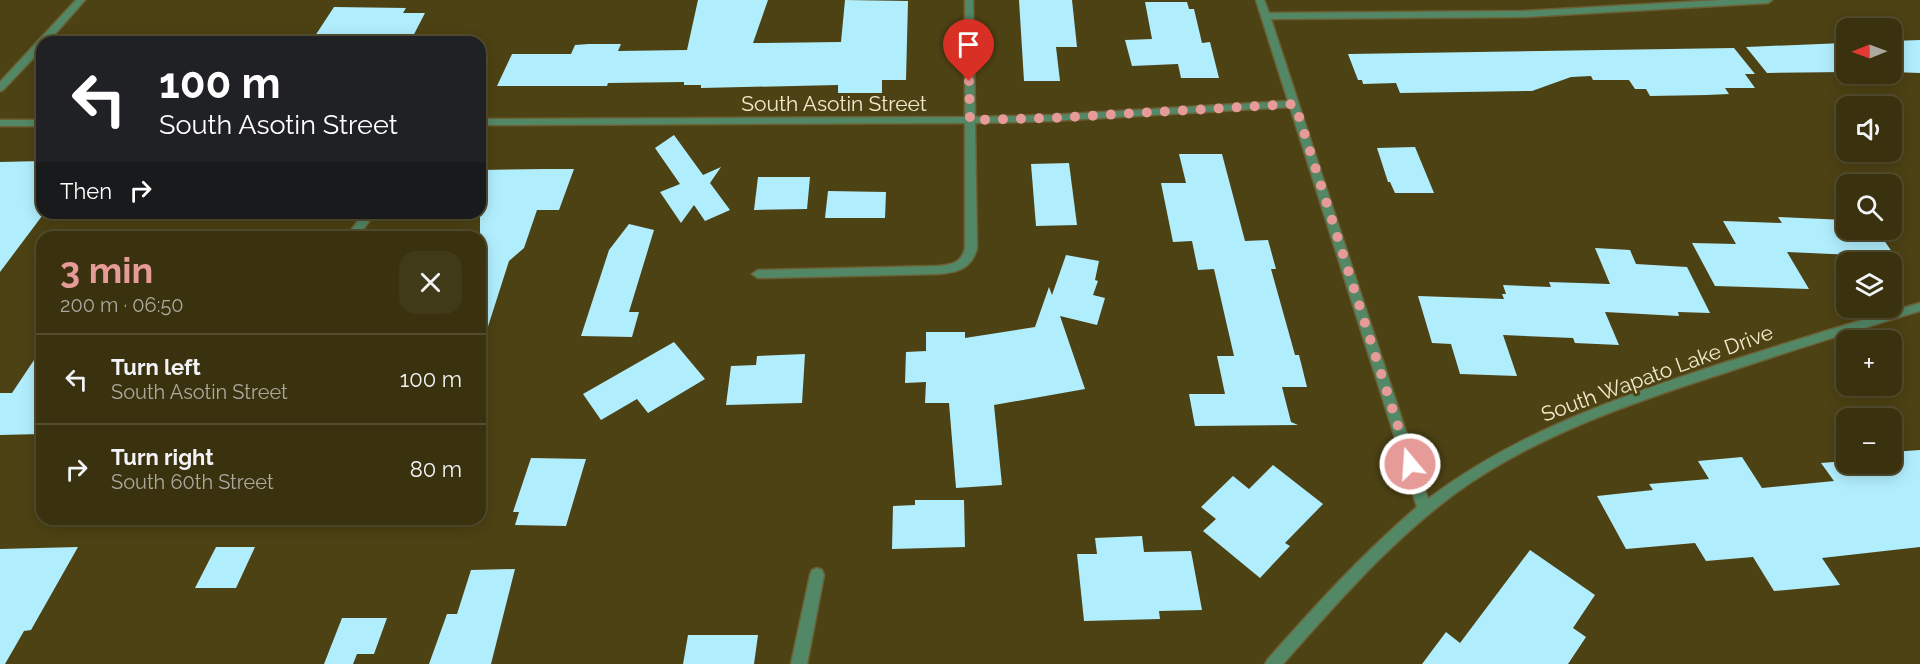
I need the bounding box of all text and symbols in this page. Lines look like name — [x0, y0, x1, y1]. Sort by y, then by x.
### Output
north arrow — [1836, 18, 1902, 84]
map controls — [1836, 18, 1902, 474]
pin — [943, 19, 994, 81]
icon: arrive — [952, 28, 985, 61]
text: 100 m — [159, 59, 281, 108]
icon: left — [60, 60, 138, 138]
street label: South Asotin Street — [741, 91, 927, 116]
button: sound — [1836, 96, 1902, 162]
text: South Asotin Street — [159, 109, 398, 140]
icon: right — [124, 174, 157, 207]
button: search — [1836, 174, 1902, 240]
text: Then — [60, 178, 112, 204]
text: 3 min — [60, 249, 153, 291]
button: close — [399, 251, 462, 314]
button: layers — [1836, 252, 1902, 318]
text: 200 m · 06:50 — [60, 293, 184, 317]
street label: South Wapato Lake Drive — [1538, 319, 1776, 427]
button: + — [1836, 330, 1902, 396]
text: Turn left — [111, 354, 201, 380]
icon: left — [60, 363, 93, 396]
text: 100 m — [400, 366, 462, 392]
text: South Asotin Street — [111, 380, 288, 404]
button: − — [1836, 408, 1902, 474]
position arrow — [1378, 432, 1442, 496]
text: Turn right — [111, 444, 214, 470]
icon: right — [60, 453, 93, 486]
text: 80 m — [410, 456, 462, 482]
text: South 60th Street — [111, 470, 274, 494]

